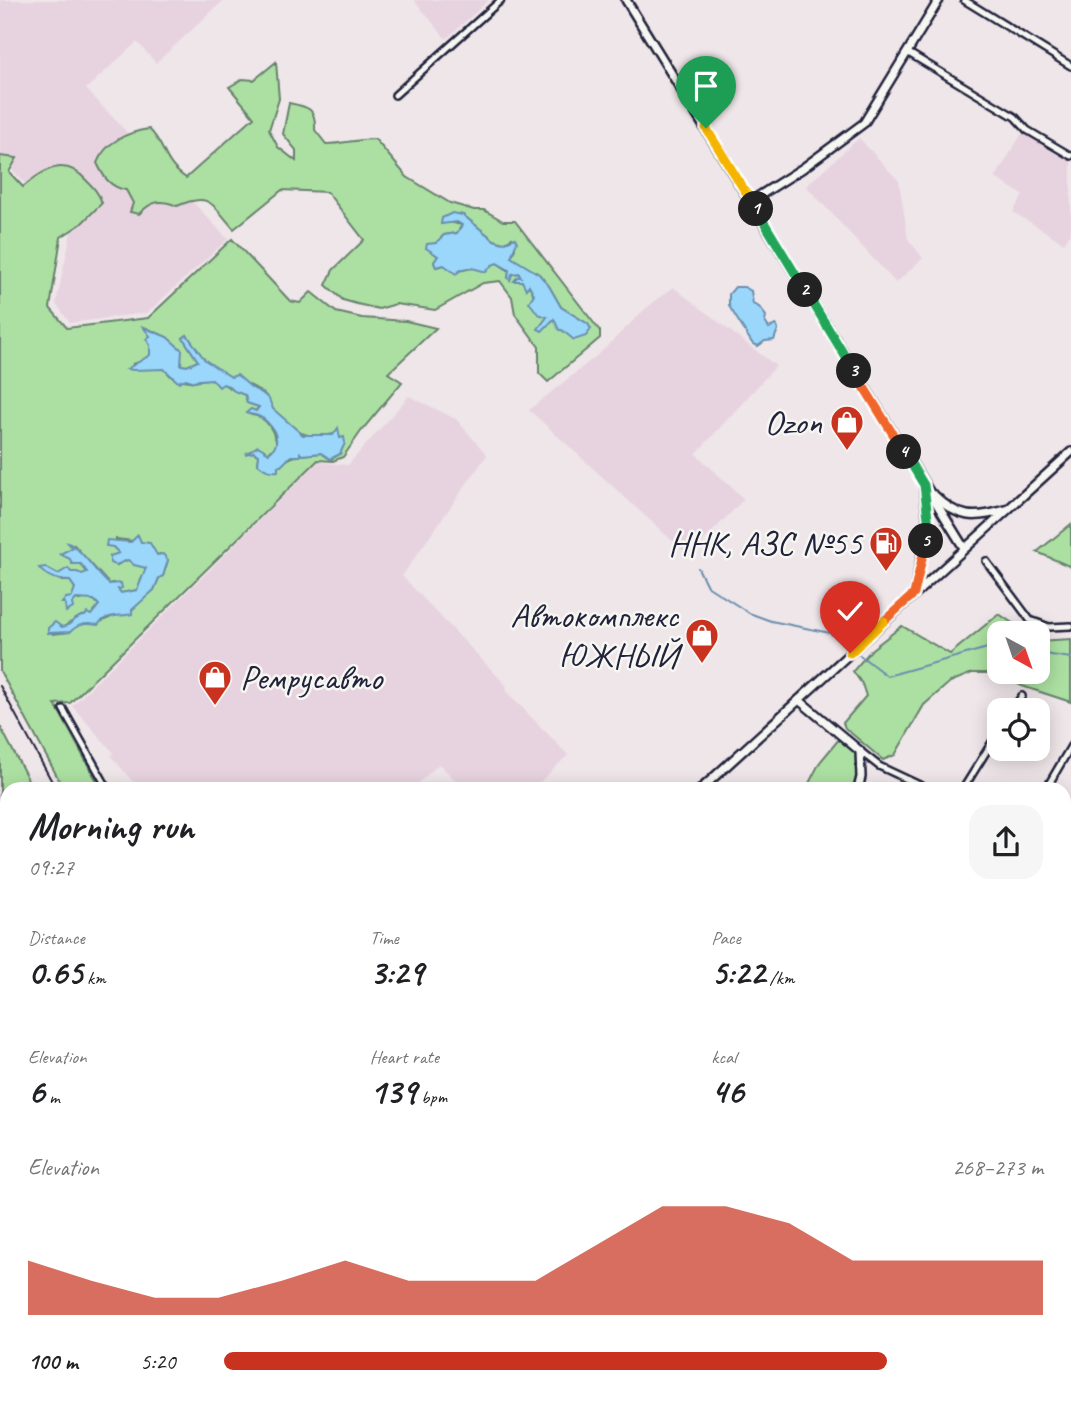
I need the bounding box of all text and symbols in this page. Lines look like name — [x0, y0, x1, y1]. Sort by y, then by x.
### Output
pin — [676, 56, 736, 128]
icon: arrive — [687, 67, 725, 105]
pin: 1 — [738, 192, 774, 227]
text: 1 — [751, 196, 760, 220]
pin: 2 — [788, 272, 822, 308]
text: 2 — [800, 277, 809, 301]
pin: 3 — [836, 354, 872, 388]
text: 3 — [849, 358, 858, 382]
place label: Ozon — [764, 400, 822, 445]
shop icon: Ozon — [828, 403, 866, 452]
pin: 4 — [886, 434, 922, 470]
text: 4 — [899, 439, 908, 463]
place label: ННК, АЗС №55 — [668, 521, 864, 566]
fuel station icon: ННК, АЗС №55 — [867, 524, 905, 573]
pin: 5 — [908, 524, 944, 558]
text: 5 — [921, 528, 930, 552]
pin — [820, 581, 880, 653]
icon: check — [831, 592, 869, 630]
place label: Автокомплекс ЮЖНЫЙ — [510, 593, 684, 678]
shop icon: Автокомплекс ЮЖНЫЙ — [683, 616, 721, 665]
north arrow — [987, 621, 1050, 684]
map controls — [987, 621, 1050, 761]
place label: Ремрусавто — [240, 655, 384, 700]
shop icon: Ремрусавто — [196, 658, 234, 707]
button: locate — [987, 698, 1050, 761]
text: Morning run — [28, 803, 194, 850]
button: share — [969, 805, 1043, 879]
text: 09:27 — [28, 853, 74, 882]
text: Distance — [28, 926, 85, 950]
text: Time — [370, 926, 399, 950]
text: Pace — [711, 926, 741, 950]
text: 0.65 — [28, 950, 82, 995]
text: 3:29 — [370, 950, 423, 995]
text: 5:22 — [711, 950, 765, 995]
text: km — [82, 966, 106, 990]
text: /km — [765, 966, 794, 990]
text: Elevation — [28, 1045, 86, 1069]
text: Heart rate — [370, 1045, 439, 1069]
text: kcal — [711, 1045, 736, 1069]
text: 6 — [28, 1069, 45, 1114]
text: 139 — [370, 1069, 417, 1114]
text: 46 — [711, 1069, 744, 1114]
text: m — [45, 1085, 60, 1109]
text: bpm — [417, 1085, 447, 1109]
text: Elevation — [28, 1153, 99, 1182]
text: 268–273 m — [952, 1153, 1043, 1182]
text: 100 m — [28, 1347, 78, 1376]
text: 5:20 — [140, 1347, 176, 1376]

